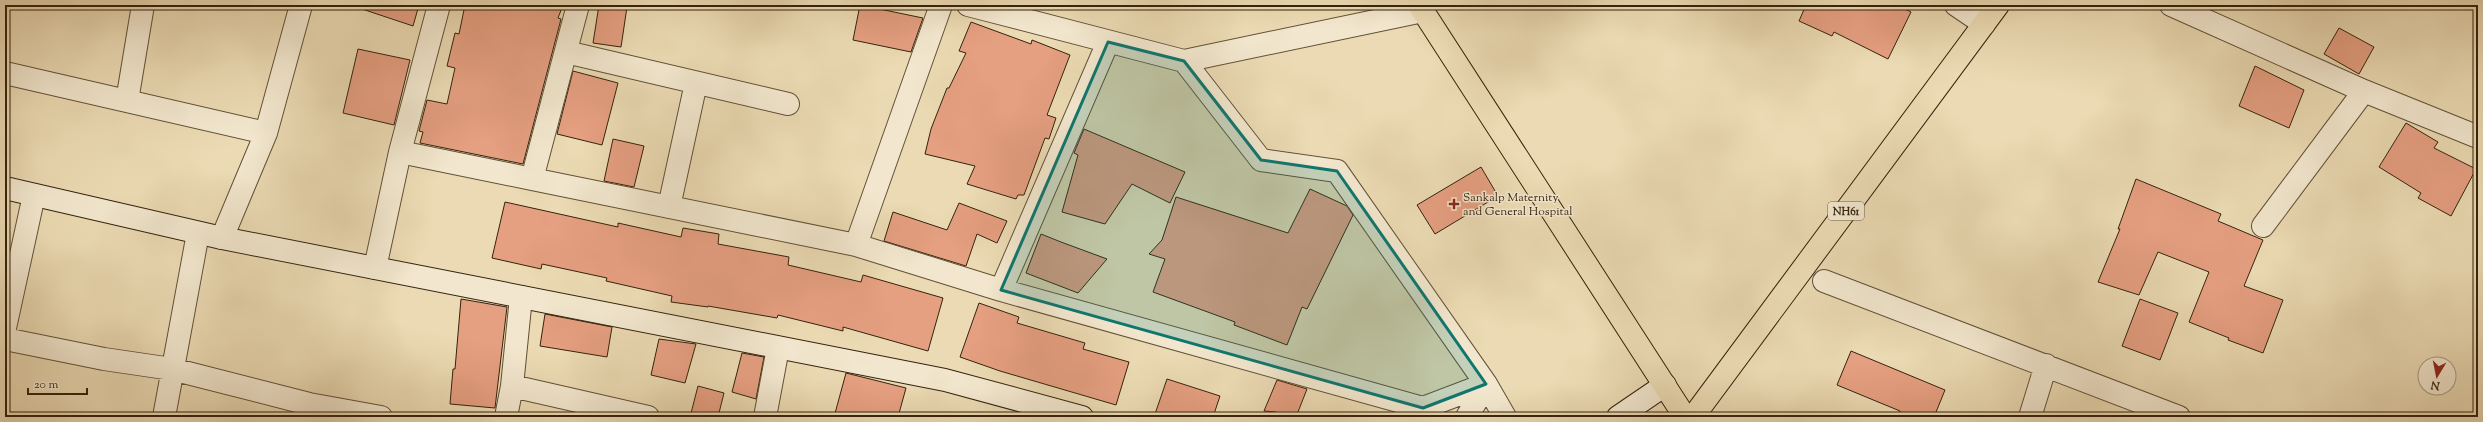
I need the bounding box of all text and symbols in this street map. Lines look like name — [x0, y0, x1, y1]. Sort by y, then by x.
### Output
place label: Sankalp Maternity and General Hospital — [1463, 189, 1573, 221]
marker: Sankalp Maternity and General Hospital — [1448, 198, 1460, 210]
road number: NH61 — [1828, 202, 1864, 220]
north arrow — [2417, 356, 2457, 396]
scale bar — [28, 370, 87, 396]
text: 20 m — [34, 376, 59, 394]
text: N — [2430, 376, 2442, 394]

